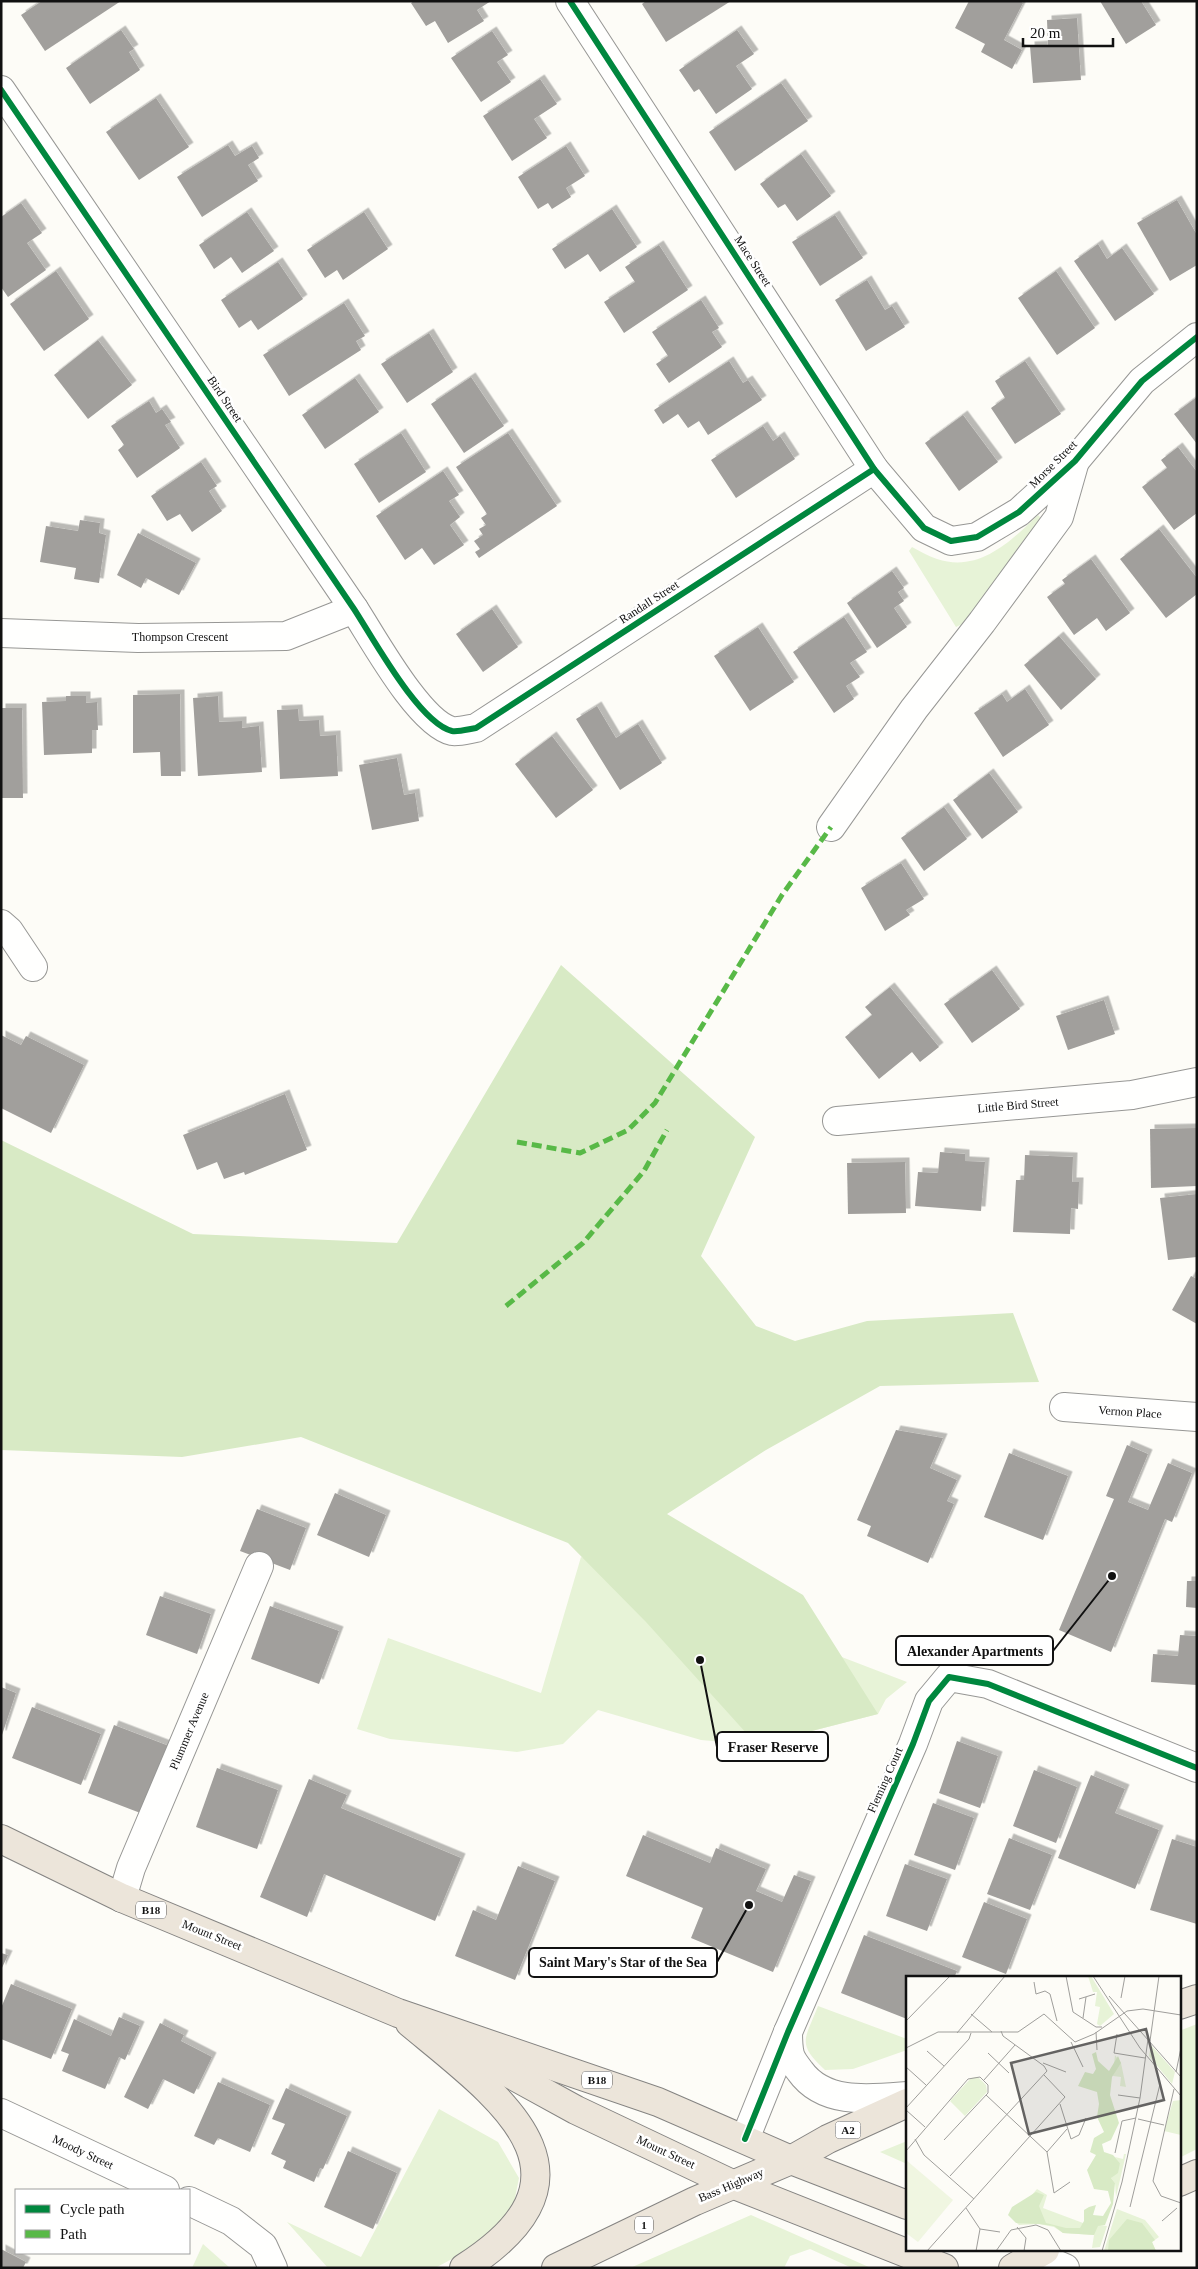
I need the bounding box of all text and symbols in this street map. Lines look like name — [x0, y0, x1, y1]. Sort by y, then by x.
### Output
scale bar — [1023, 15, 1113, 47]
text: 20 m — [1030, 25, 1061, 41]
street label: Mace Street — [731, 233, 775, 290]
street label: Bird Street — [205, 373, 246, 425]
street label: Morse Street — [1026, 437, 1080, 491]
street label: Randall Street — [617, 577, 682, 626]
street label: Thompson Crescent — [132, 630, 229, 644]
street label: Little Bird Street — [977, 1094, 1060, 1116]
street label: Vernon Place — [1098, 1403, 1162, 1421]
callout: Alexander Apartments — [896, 1636, 1053, 1665]
text: Alexander Apartments — [907, 1644, 1044, 1659]
street label: Plummer Avenue — [166, 1690, 212, 1772]
callout: Fraser Reserve — [717, 1732, 828, 1761]
text: Fraser Reserve — [728, 1740, 818, 1755]
street label: Fleming Court — [864, 1744, 906, 1815]
road number: B18 — [136, 1902, 166, 1918]
street label: Mount Street — [180, 1917, 244, 1954]
callout: Saint Mary's Star of the Sea — [529, 1948, 717, 1977]
text: Saint Mary's Star of the Sea — [539, 1955, 707, 1970]
inset map — [906, 1976, 1180, 2252]
road number: B18 — [582, 2072, 612, 2088]
road number: A2 — [836, 2122, 860, 2138]
street label: Moody Street — [50, 2132, 116, 2172]
street label: Mount Street — [634, 2132, 698, 2172]
street label: Bass Highway — [696, 2165, 766, 2205]
legend — [15, 2189, 190, 2254]
text: Cycle path — [60, 2201, 125, 2217]
road number: 1 — [635, 2216, 653, 2234]
text: Path — [60, 2226, 87, 2242]

